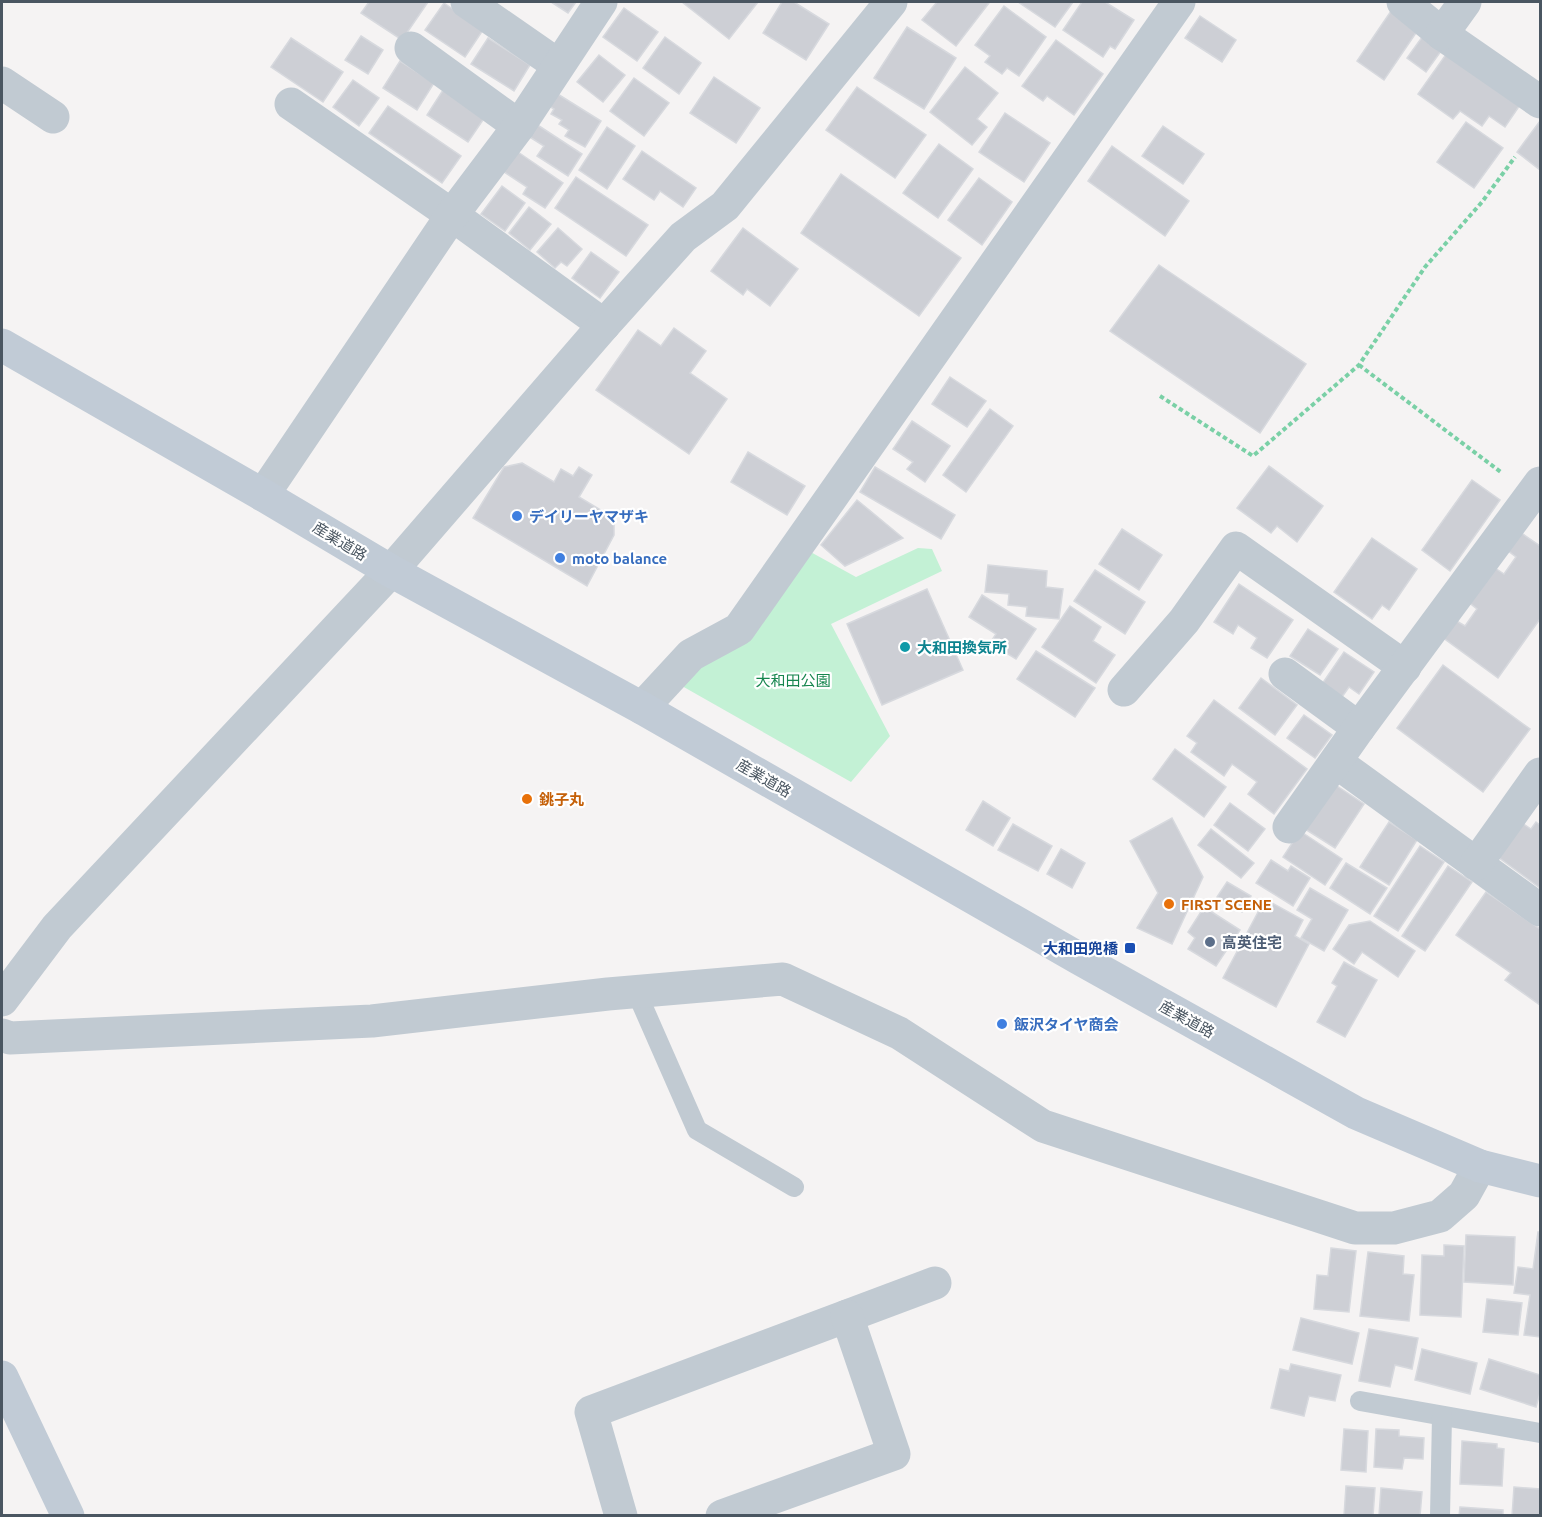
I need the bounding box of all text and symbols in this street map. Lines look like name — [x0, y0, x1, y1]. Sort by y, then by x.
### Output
place label: デイリーヤマザキ — [529, 508, 649, 525]
marker: デイリーヤマザキ — [510, 509, 524, 523]
street label: 産業道路 — [310, 518, 370, 564]
place label: moto balance — [572, 550, 667, 567]
marker: moto balance — [553, 551, 567, 565]
place label: 大和田換気所 — [917, 639, 1007, 656]
marker: 大和田換気所 — [898, 640, 912, 654]
park label: 大和田公園 — [755, 672, 831, 689]
street label: 産業道路 — [734, 756, 794, 800]
place label: 銚子丸 — [539, 791, 584, 808]
marker: 銚子丸 — [520, 792, 534, 806]
place label: FIRST SCENE — [1181, 896, 1272, 913]
marker: FIRST SCENE — [1162, 897, 1176, 911]
place label: 高英住宅 — [1222, 934, 1282, 951]
marker: 高英住宅 — [1203, 935, 1217, 949]
place label: 大和田兜橋 — [1043, 940, 1119, 957]
marker: 大和田兜橋 — [1123, 941, 1137, 955]
street label: 産業道路 — [1157, 997, 1217, 1041]
place label: 飯沢タイヤ商会 — [1014, 1016, 1119, 1033]
marker: 飯沢タイヤ商会 — [995, 1017, 1009, 1031]

